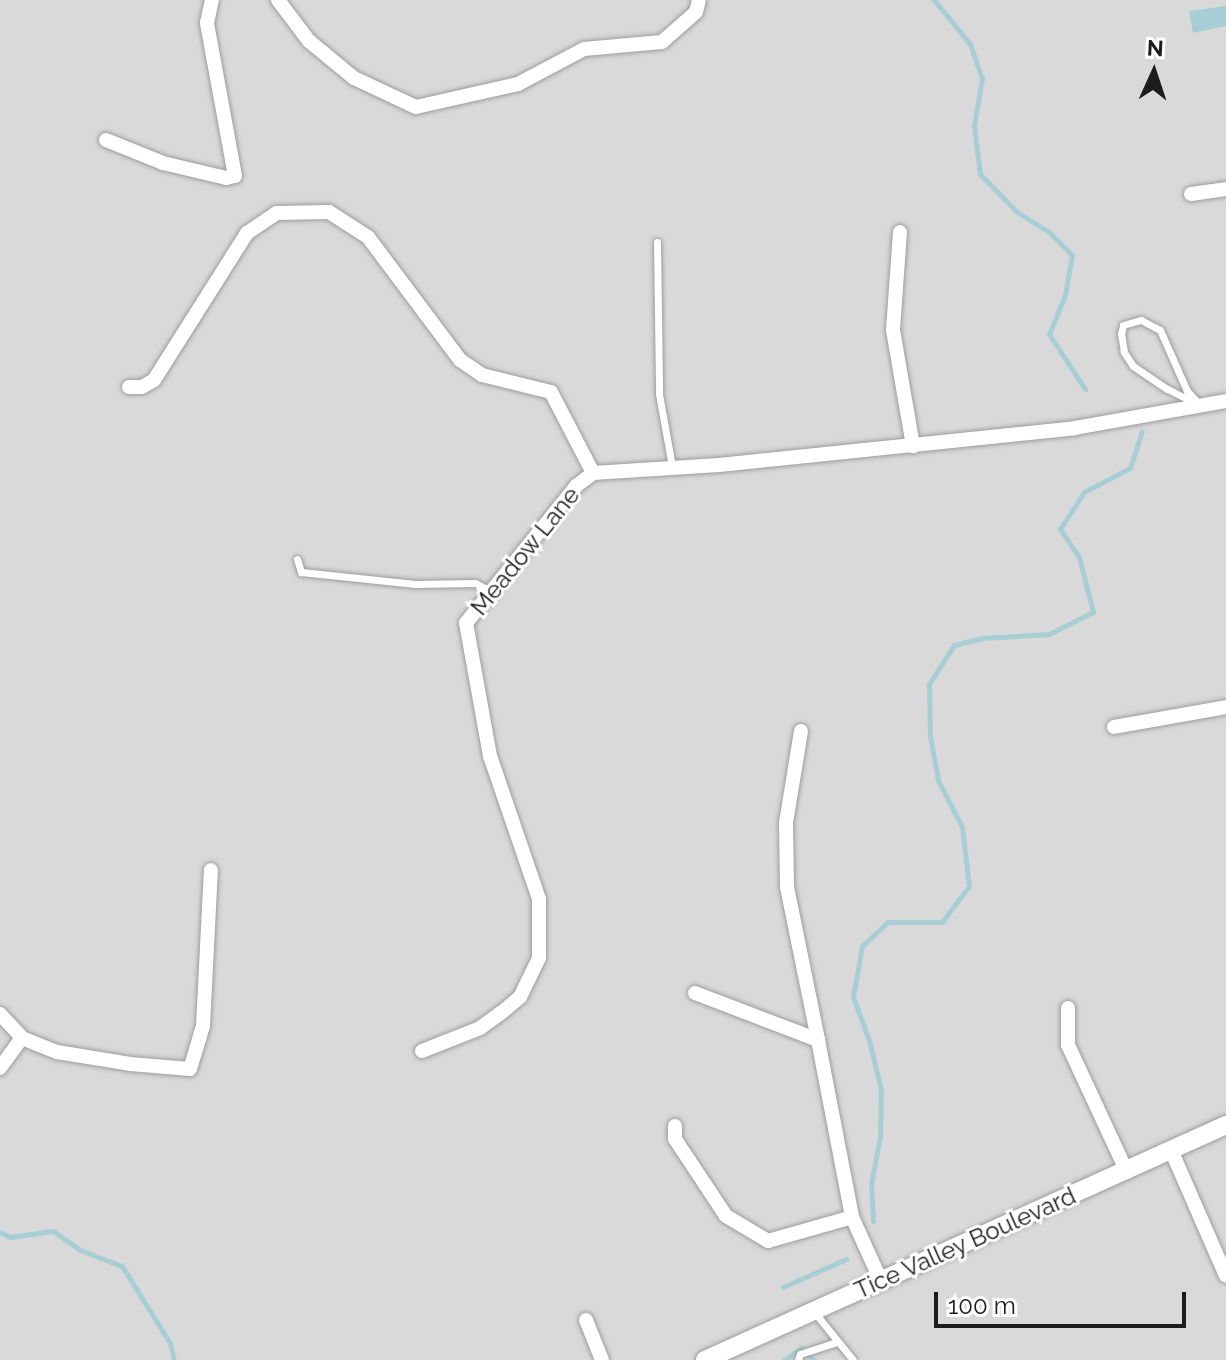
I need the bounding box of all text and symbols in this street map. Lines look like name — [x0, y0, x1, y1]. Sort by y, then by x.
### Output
north arrow — [1114, 32, 1194, 112]
text: N — [1146, 35, 1164, 61]
street label: Meadow Lane — [464, 481, 586, 621]
street label: Tice Valley Boulevard — [849, 1181, 1081, 1305]
scale bar — [938, 1276, 1190, 1326]
text: 100 m — [948, 1291, 1016, 1320]

